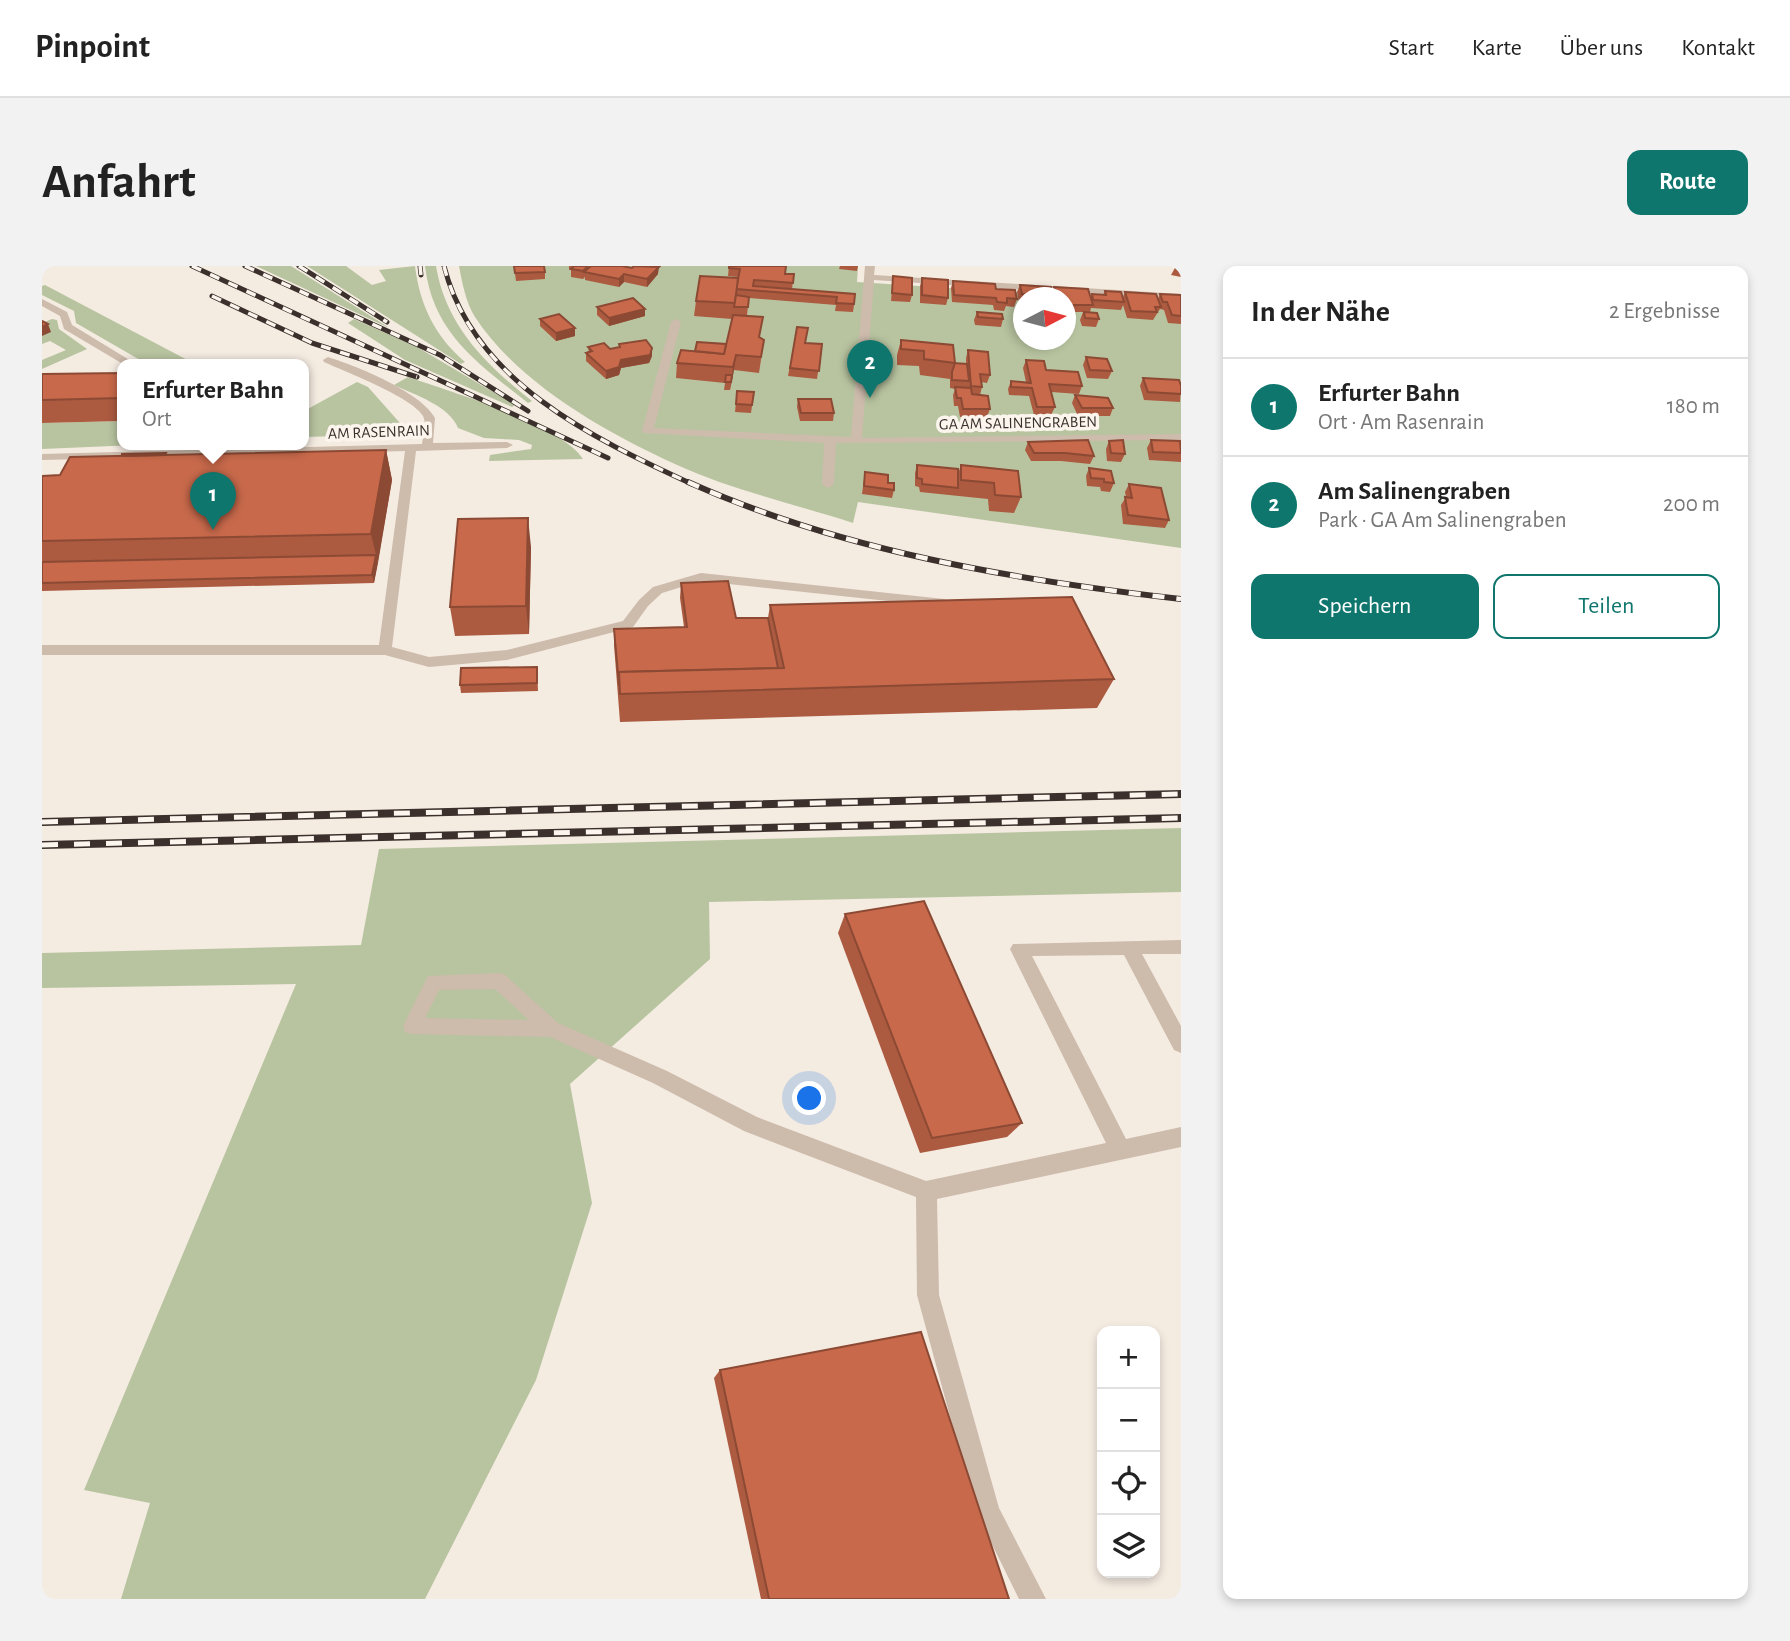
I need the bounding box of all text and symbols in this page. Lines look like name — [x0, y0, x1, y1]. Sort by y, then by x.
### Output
text: Pinpoint — [35, 31, 150, 64]
text: Start — [1389, 36, 1434, 60]
text: Karte — [1472, 36, 1522, 60]
text: Über uns — [1560, 36, 1643, 60]
text: Kontakt — [1681, 36, 1755, 60]
button: Route — [1627, 150, 1748, 215]
text: Anfahrt — [42, 158, 196, 207]
north arrow — [1013, 287, 1076, 350]
text: In der Nähe — [1251, 297, 1390, 327]
text: 2 Ergebnisse — [1609, 300, 1720, 323]
pin: 2 — [847, 340, 893, 398]
popup — [117, 359, 309, 450]
text: Erfurter Bahn — [142, 377, 284, 403]
text: Erfurter Bahn — [1318, 380, 1460, 406]
text: 1 — [1270, 395, 1278, 418]
text: 180 m — [1667, 395, 1720, 418]
text: Ort — [142, 408, 171, 431]
text: Ort · Am Rasenrain — [1318, 411, 1484, 434]
street label: GA AM SALINENGRABEN — [939, 414, 1097, 432]
street label: AM RASENRAIN — [328, 422, 430, 442]
pin: 1 — [190, 472, 236, 530]
text: Am Salinengraben — [1318, 478, 1511, 504]
text: 2 — [1269, 493, 1279, 516]
text: 200 m — [1663, 493, 1720, 516]
text: Park · GA Am Salinengraben — [1318, 509, 1567, 532]
button: Speichern — [1251, 574, 1479, 639]
button: Teilen — [1493, 574, 1720, 639]
your location — [792, 1081, 826, 1115]
map controls — [1097, 1326, 1160, 1578]
button: + — [1097, 1326, 1160, 1389]
button: − — [1097, 1389, 1160, 1452]
button: locate — [1097, 1452, 1160, 1515]
button: layers — [1097, 1515, 1160, 1578]

